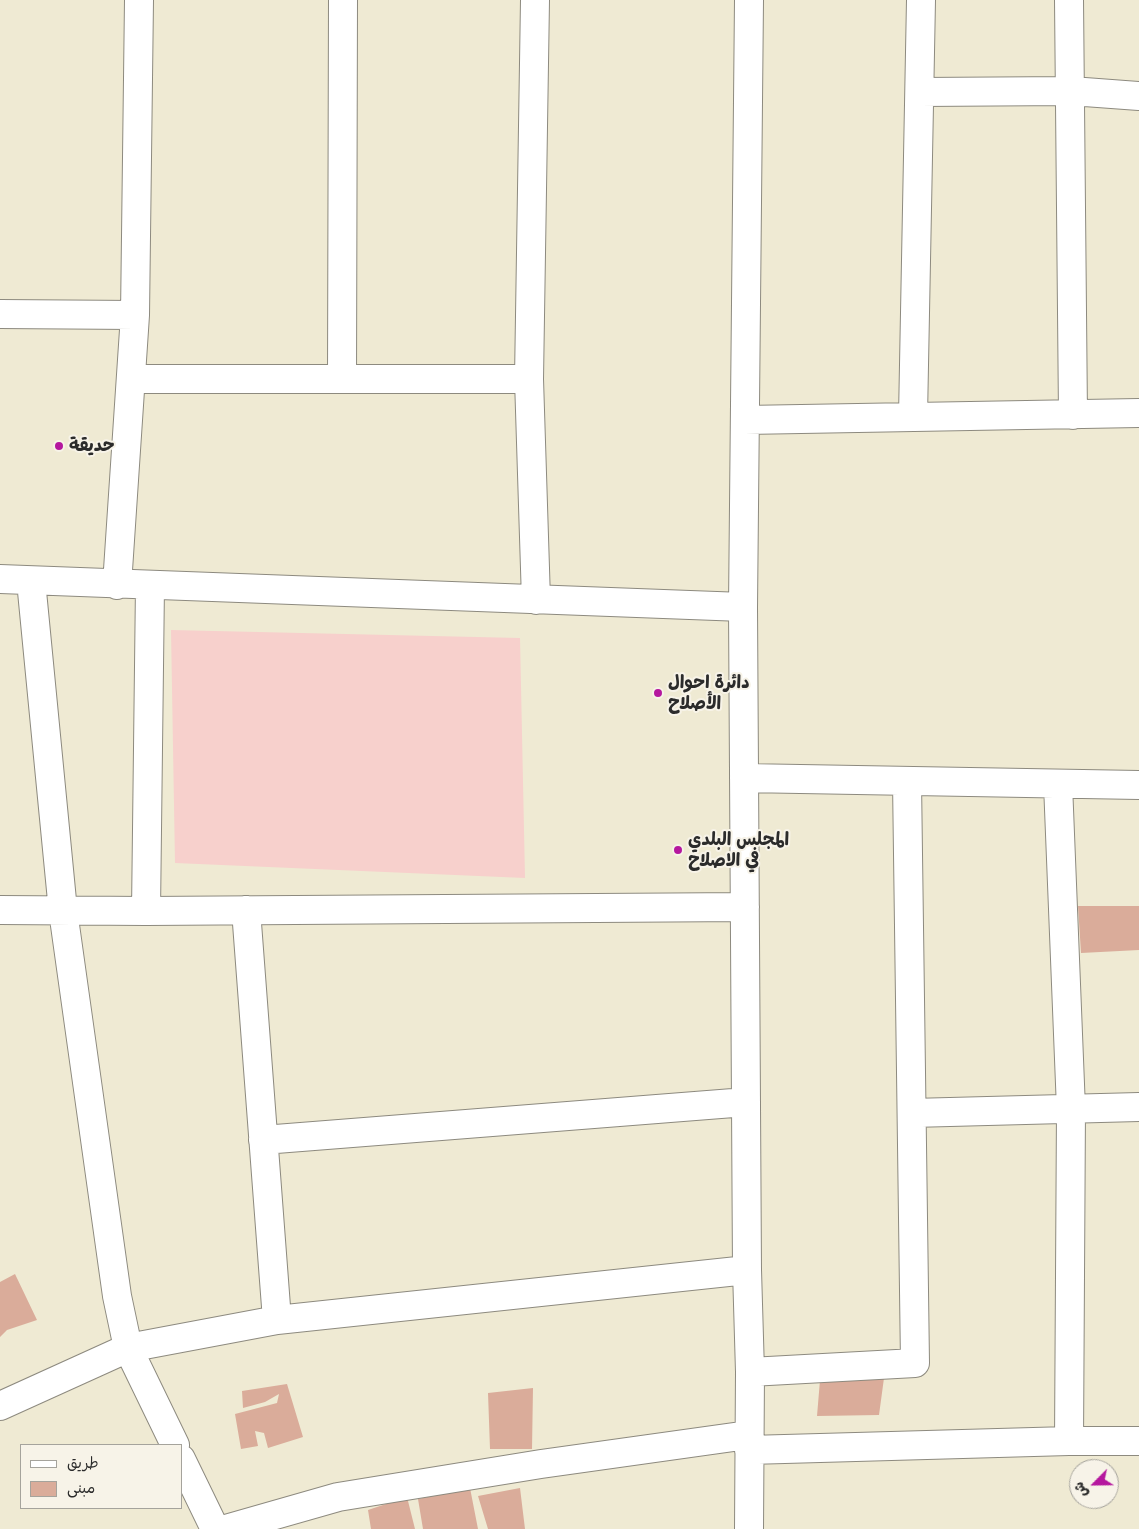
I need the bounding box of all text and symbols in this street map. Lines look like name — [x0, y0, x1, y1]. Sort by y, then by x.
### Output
place label: حديقة — [69, 435, 115, 457]
marker: حديقة — [53, 440, 65, 452]
place label: دائرة احوال الأصلاح — [668, 672, 750, 714]
marker: دائرة احوال الأصلاح — [652, 687, 664, 699]
place label: المجلس البلدي في الاصلاح — [688, 829, 789, 872]
marker: المجلس البلدي في الاصلاح — [672, 844, 684, 856]
legend — [20, 1444, 182, 1509]
text: طريق — [67, 1454, 99, 1473]
north arrow — [1069, 1459, 1119, 1509]
text: مبنى — [67, 1479, 95, 1498]
text: ش — [1070, 1479, 1091, 1500]

